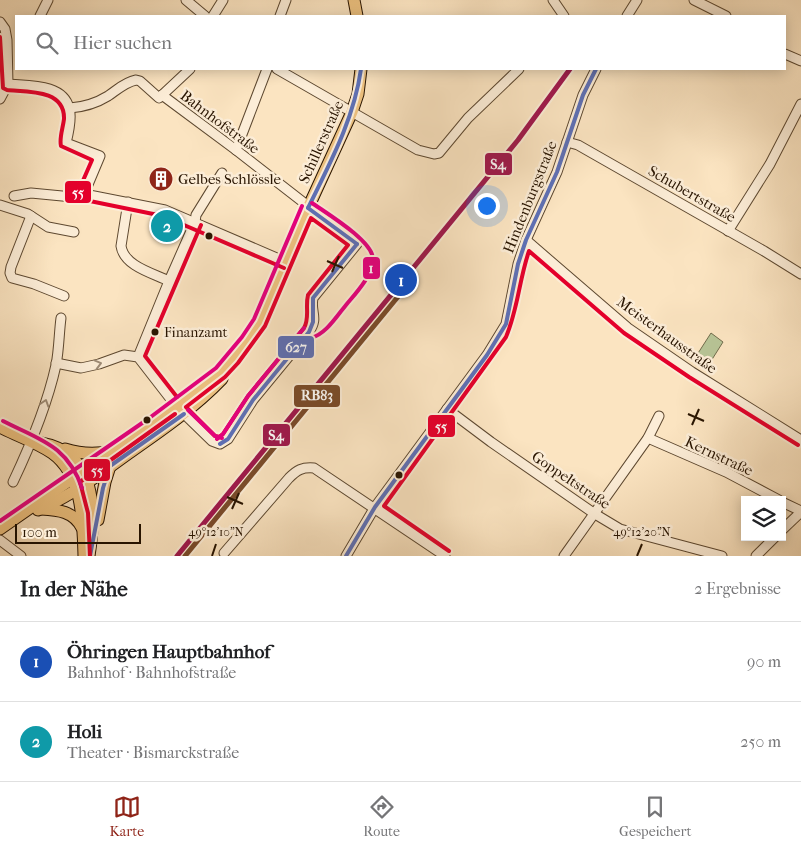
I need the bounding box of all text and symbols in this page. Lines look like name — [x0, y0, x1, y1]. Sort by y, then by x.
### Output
search box — [15, 15, 786, 70]
icon: search — [33, 29, 61, 57]
text: Hier suchen — [73, 32, 172, 54]
street label: Bahnhofstraße — [177, 86, 264, 158]
street label: Schillerstraße — [295, 97, 348, 186]
street label: Hindenburgstraße — [499, 138, 561, 256]
line badge: S4 — [484, 152, 513, 176]
text: S4 — [490, 156, 506, 173]
street label: Schubertstraße — [645, 162, 739, 227]
building icon: Gelbes Schlössle — [148, 166, 174, 192]
place label: Gelbes Schlössle — [178, 170, 281, 188]
line badge: 55 — [64, 180, 92, 204]
text: 55 — [72, 184, 84, 201]
your location — [474, 193, 500, 219]
pin: 2 — [151, 207, 183, 245]
unlabelled marker — [204, 231, 214, 241]
line badge: 1 — [362, 256, 381, 280]
text: 1 — [369, 260, 374, 277]
pin: 1 — [385, 261, 417, 299]
street label: Meisterhausstraße — [613, 293, 721, 378]
place label: Finanzamt — [164, 324, 228, 341]
marker: Finanzamt — [150, 327, 160, 337]
line badge: 627 — [277, 335, 315, 359]
text: 627 — [285, 339, 307, 356]
one-way arrow — [93, 359, 101, 369]
line badge: RB83 — [293, 384, 341, 408]
text: RB83 — [301, 387, 333, 404]
one-way arrow — [40, 399, 50, 407]
line badge: 55 — [427, 414, 456, 438]
unlabelled marker — [142, 415, 152, 425]
text: 55 — [435, 418, 447, 435]
line badge: S4 — [262, 423, 291, 447]
text: S4 — [268, 427, 284, 444]
street label: Kernstraße — [682, 432, 756, 480]
street label: Goppeltstraße — [528, 447, 614, 513]
line badge: 55 — [83, 458, 111, 482]
text: 55 — [91, 462, 103, 479]
unlabelled marker — [394, 470, 404, 480]
map controls — [741, 496, 786, 541]
button: layers — [741, 496, 786, 541]
scale bar — [15, 521, 141, 544]
text: 100 m — [22, 524, 57, 541]
text: 49°12'10"N — [188, 525, 244, 539]
text: 49°12'20"N — [613, 525, 671, 539]
text: In der Nähe — [20, 577, 128, 601]
text: 2 Ergebnisse — [694, 579, 781, 598]
text: Öhringen Hauptbahnhof — [67, 641, 270, 663]
text: 1 — [33, 652, 39, 671]
text: 90 m — [747, 652, 781, 671]
text: Bahnhof · Bahnhofstraße — [67, 663, 236, 682]
text: Holi — [67, 721, 102, 743]
text: 2 — [32, 732, 40, 751]
text: 250 m — [740, 732, 781, 751]
text: Theater · Bismarckstraße — [67, 743, 239, 762]
tab: Karte — [110, 793, 144, 840]
tab: Route — [363, 793, 400, 840]
tab: Gespeichert — [619, 793, 691, 840]

